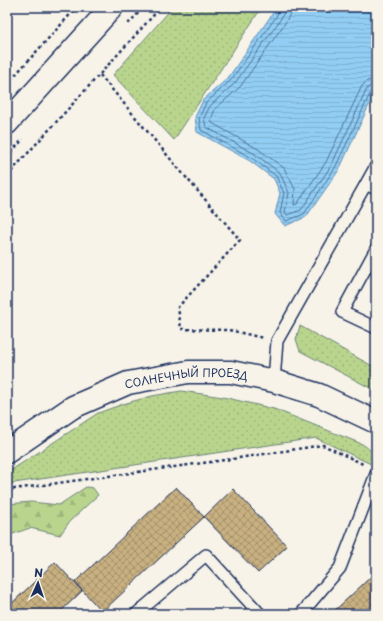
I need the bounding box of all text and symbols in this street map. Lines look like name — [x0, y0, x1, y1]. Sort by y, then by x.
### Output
street label: СОЛНЕЧНЫЙ ПРОЕЗД — [123, 363, 250, 392]
north arrow — [18, 563, 58, 603]
text: N — [34, 564, 44, 581]

